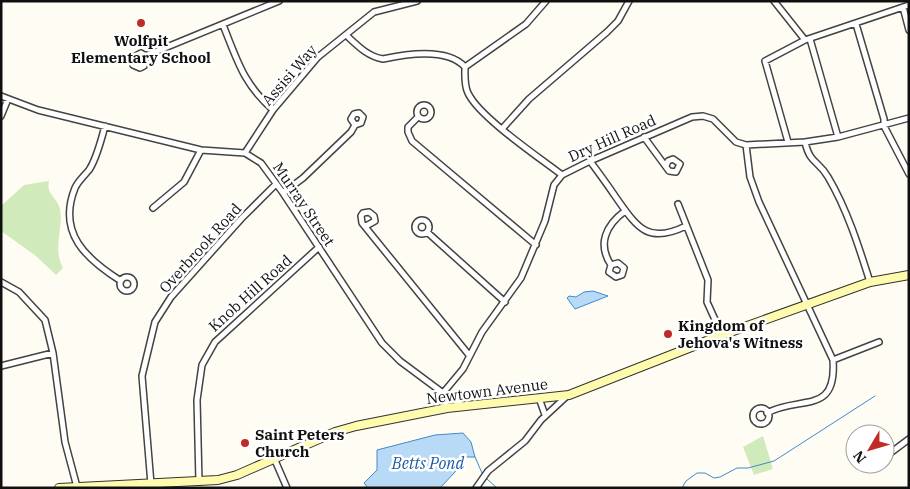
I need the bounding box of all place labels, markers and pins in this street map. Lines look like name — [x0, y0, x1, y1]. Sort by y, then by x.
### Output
marker: Wolfpit Elementary School — [135, 17, 147, 29]
place label: Wolfpit Elementary School — [71, 31, 211, 67]
place label: Kingdom of Jehova's Witness — [678, 316, 803, 352]
marker: Kingdom of Jehova's Witness — [662, 328, 674, 340]
place label: Saint Peters Church — [255, 425, 344, 461]
marker: Saint Peters Church — [239, 437, 251, 449]

